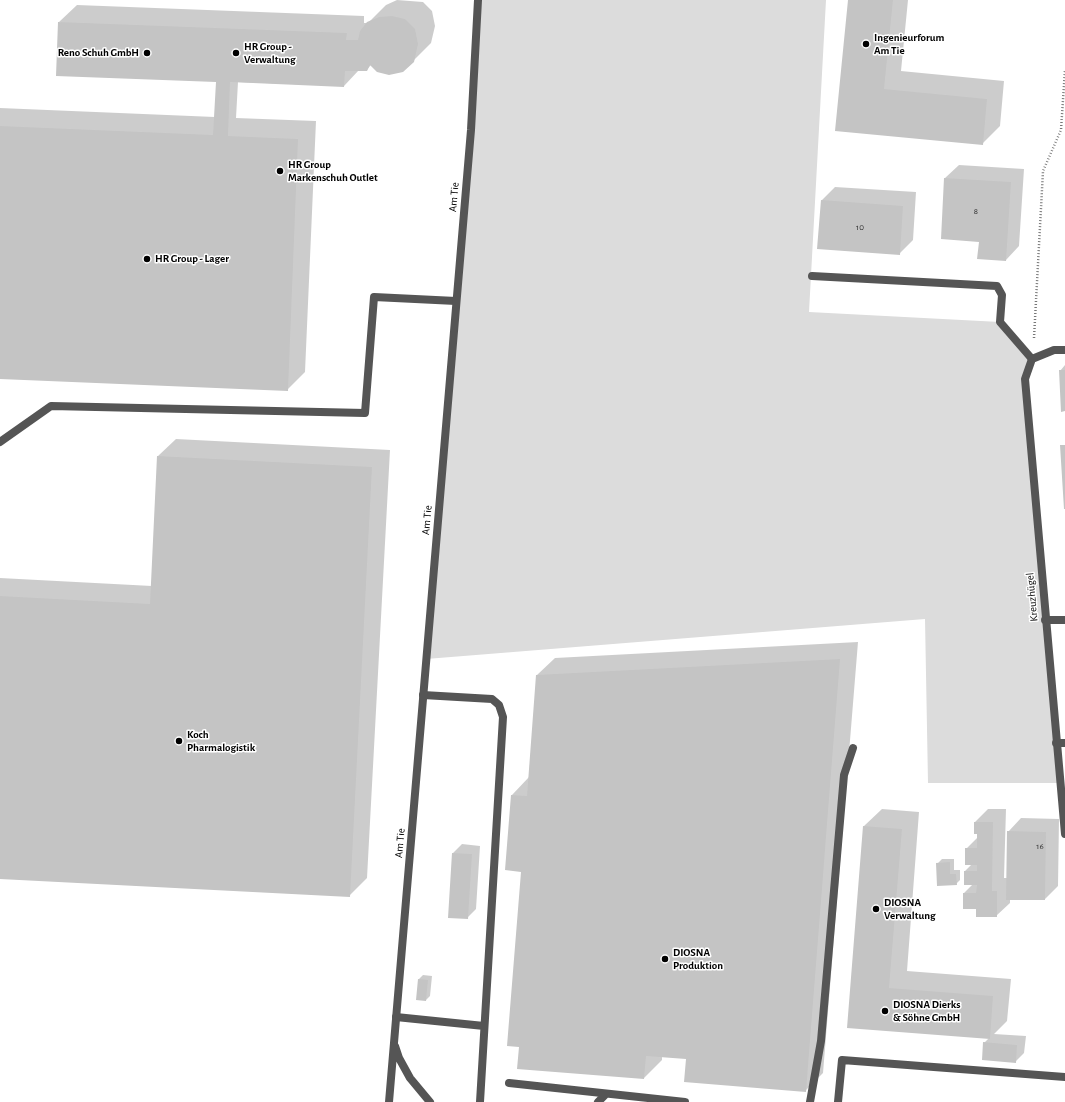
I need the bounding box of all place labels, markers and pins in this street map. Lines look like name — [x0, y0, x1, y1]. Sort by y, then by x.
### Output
place label: Ingenieurforum Am Tie — [874, 31, 944, 57]
marker: Ingenieurforum Am Tie — [861, 39, 871, 49]
place label: HR Group - Verwaltung — [244, 40, 295, 66]
place label: Reno Schuh GmbH — [58, 46, 139, 60]
marker: Reno Schuh GmbH — [142, 48, 152, 58]
marker: HR Group - Verwaltung — [231, 48, 241, 58]
place label: HR Group Markenschuh Outlet — [288, 158, 378, 184]
marker: HR Group Markenschuh Outlet — [275, 166, 285, 176]
place label: HR Group - Lager — [155, 252, 229, 266]
marker: HR Group - Lager — [142, 254, 152, 264]
place label: Koch Pharmalogistik — [187, 728, 255, 754]
marker: Koch Pharmalogistik — [174, 736, 184, 746]
place label: DIOSNA Verwaltung — [884, 896, 935, 922]
marker: DIOSNA Verwaltung — [871, 904, 881, 914]
place label: DIOSNA Produktion — [673, 946, 723, 972]
marker: DIOSNA Produktion — [660, 954, 670, 964]
place label: DIOSNA Dierks & Söhne GmbH — [893, 998, 960, 1024]
marker: DIOSNA Dierks & Söhne GmbH — [880, 1006, 890, 1016]

